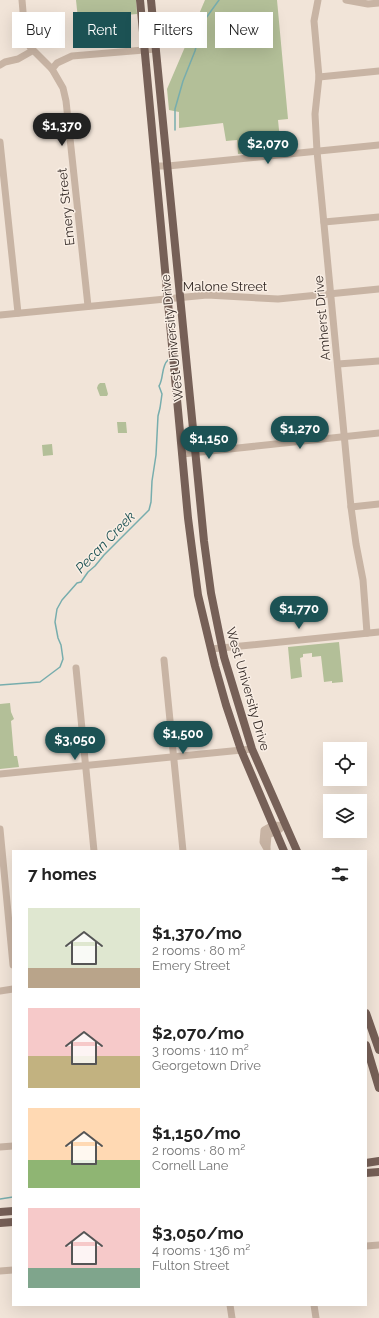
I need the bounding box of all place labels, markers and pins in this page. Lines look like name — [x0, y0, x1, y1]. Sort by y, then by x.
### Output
pin: $1,370 — [29, 113, 95, 147]
pin: $2,070 — [235, 131, 301, 165]
pin: $1,270 — [267, 416, 333, 450]
pin: $1,150 — [176, 426, 242, 460]
pin: $1,770 — [266, 596, 332, 630]
pin: $1,500 — [150, 721, 216, 755]
pin: $3,050 — [42, 727, 108, 761]

